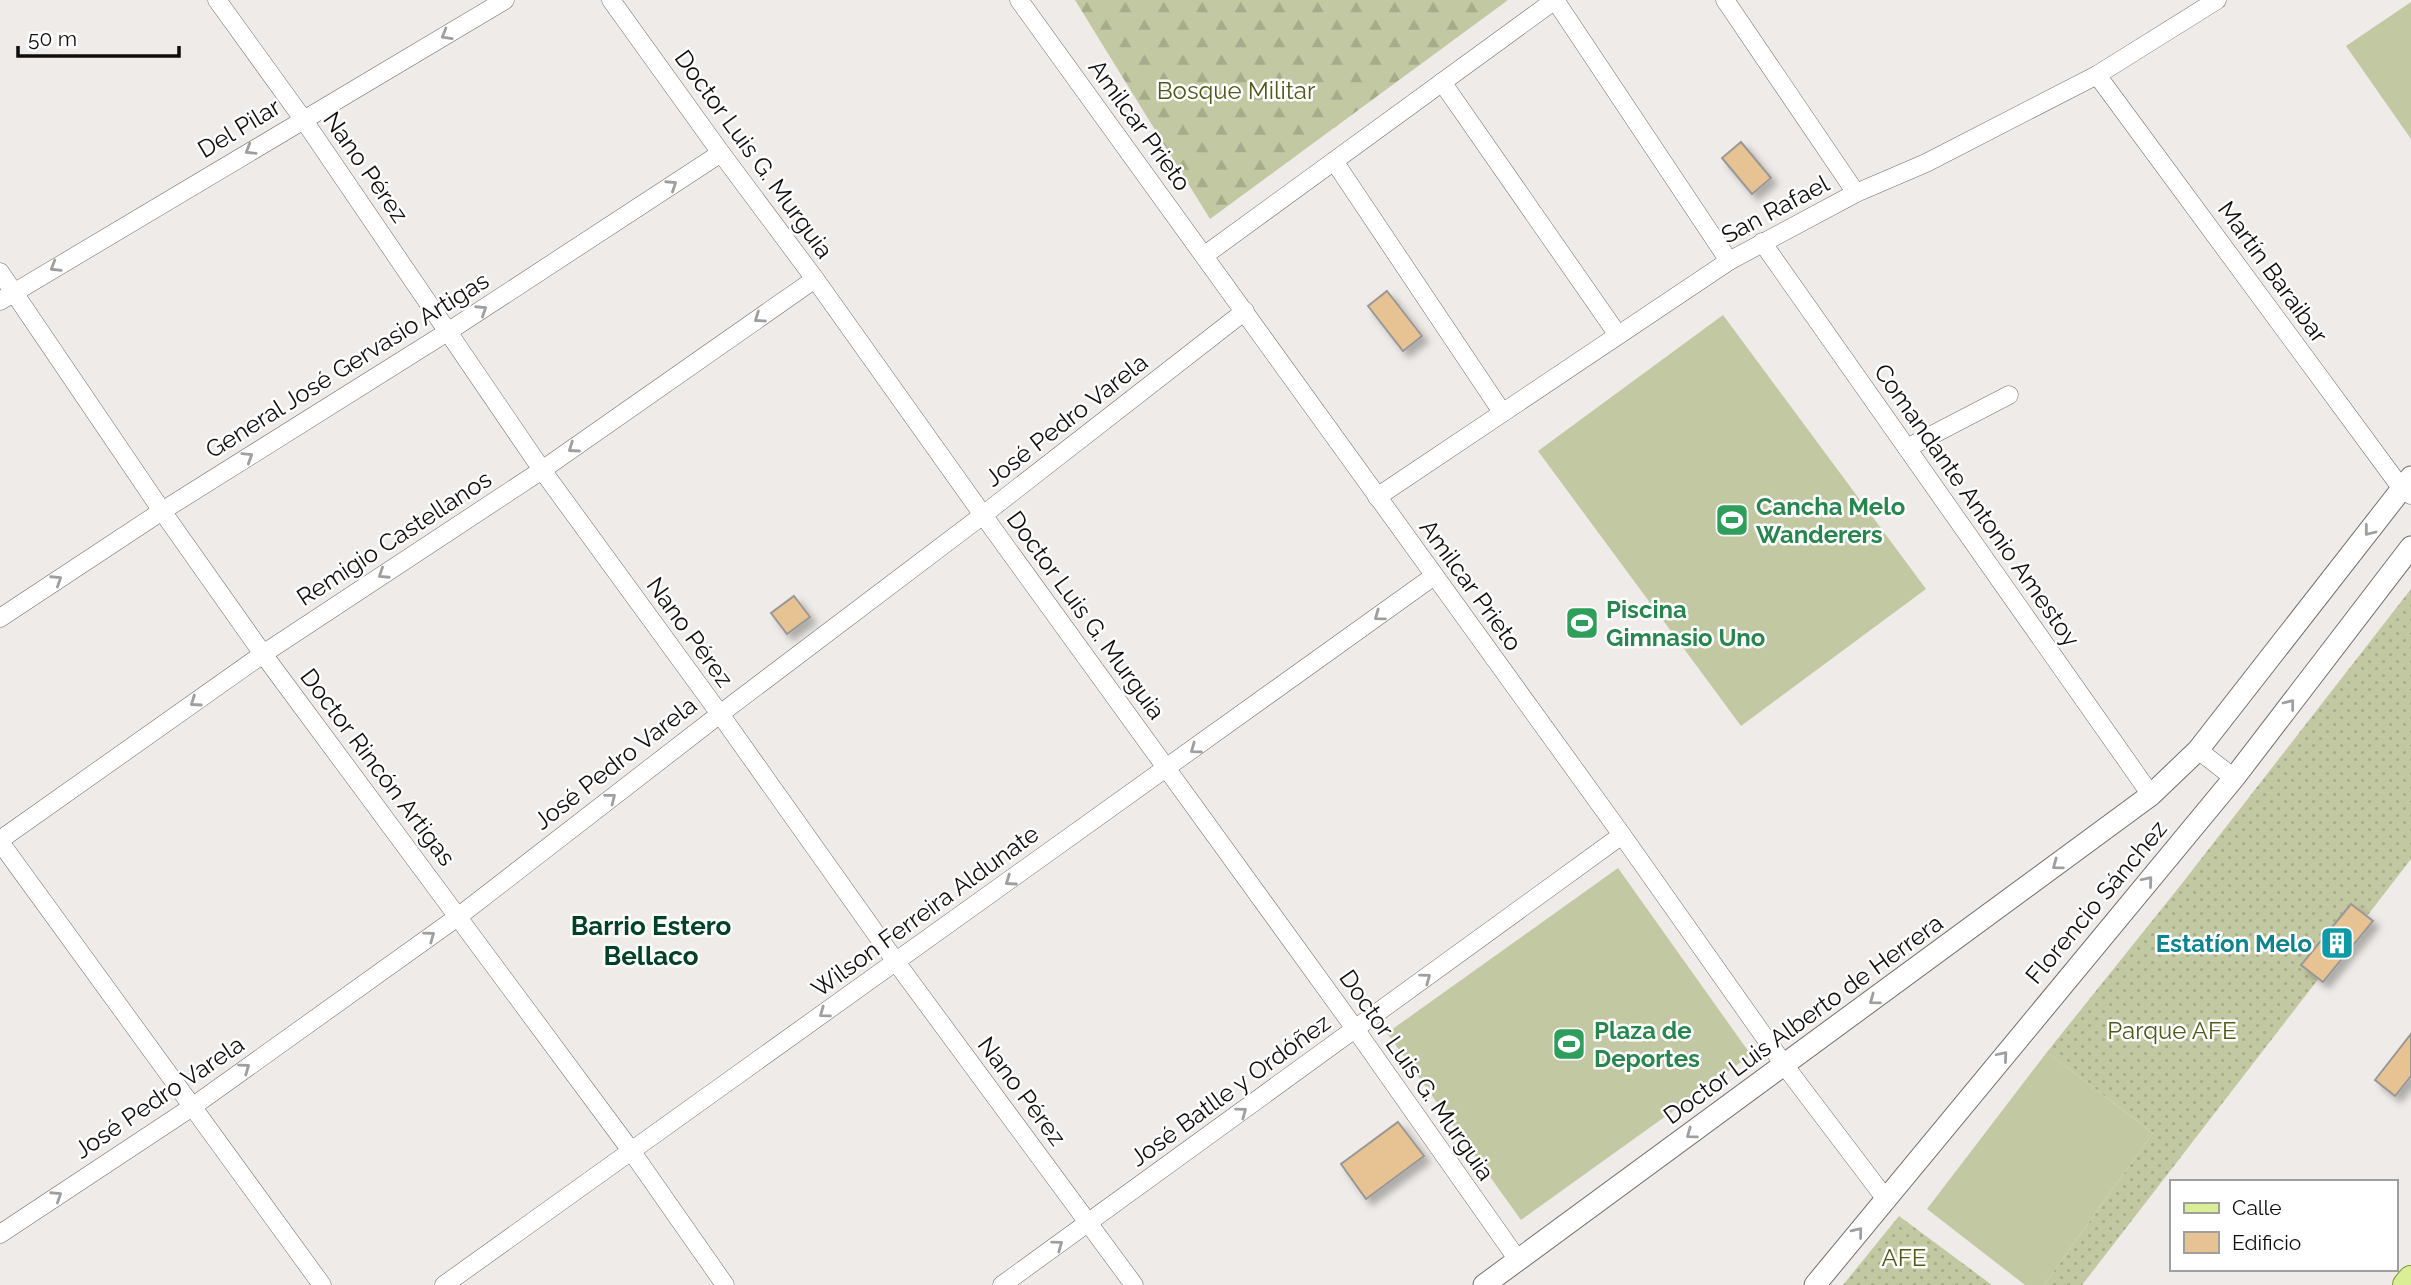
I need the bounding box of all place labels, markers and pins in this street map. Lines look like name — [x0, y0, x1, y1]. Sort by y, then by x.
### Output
place label: Cancha Melo Wanderers — [1756, 492, 1905, 549]
sports icon: Cancha Melo Wanderers — [1713, 501, 1751, 539]
place label: Piscina Gimnasio Uno — [1606, 595, 1765, 652]
sports icon: Piscina Gimnasio Uno — [1563, 604, 1601, 642]
building icon: Estatíon Melo — [2318, 924, 2356, 962]
place label: Estatíon Melo — [2156, 929, 2312, 958]
place label: Plaza de Deportes — [1594, 1016, 1700, 1073]
sports icon: Plaza de Deportes — [1550, 1025, 1588, 1063]

